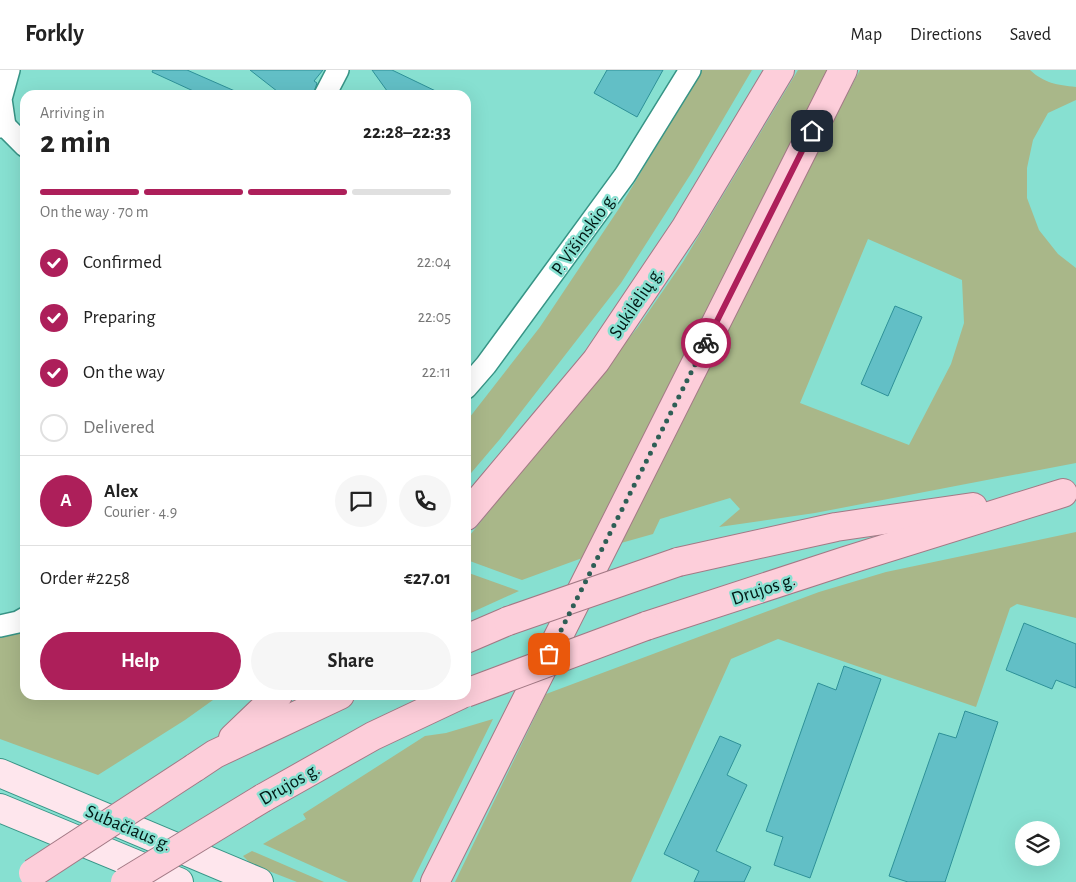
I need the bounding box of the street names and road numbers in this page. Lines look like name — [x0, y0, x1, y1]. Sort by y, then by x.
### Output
street label: P. Višinskio g. — [548, 189, 620, 279]
street label: Sukilėlių g. — [606, 264, 667, 342]
street label: Drujos g. — [729, 570, 798, 609]
street label: Drujos g. — [256, 760, 323, 809]
street label: Subačiaus g. — [83, 802, 174, 855]

